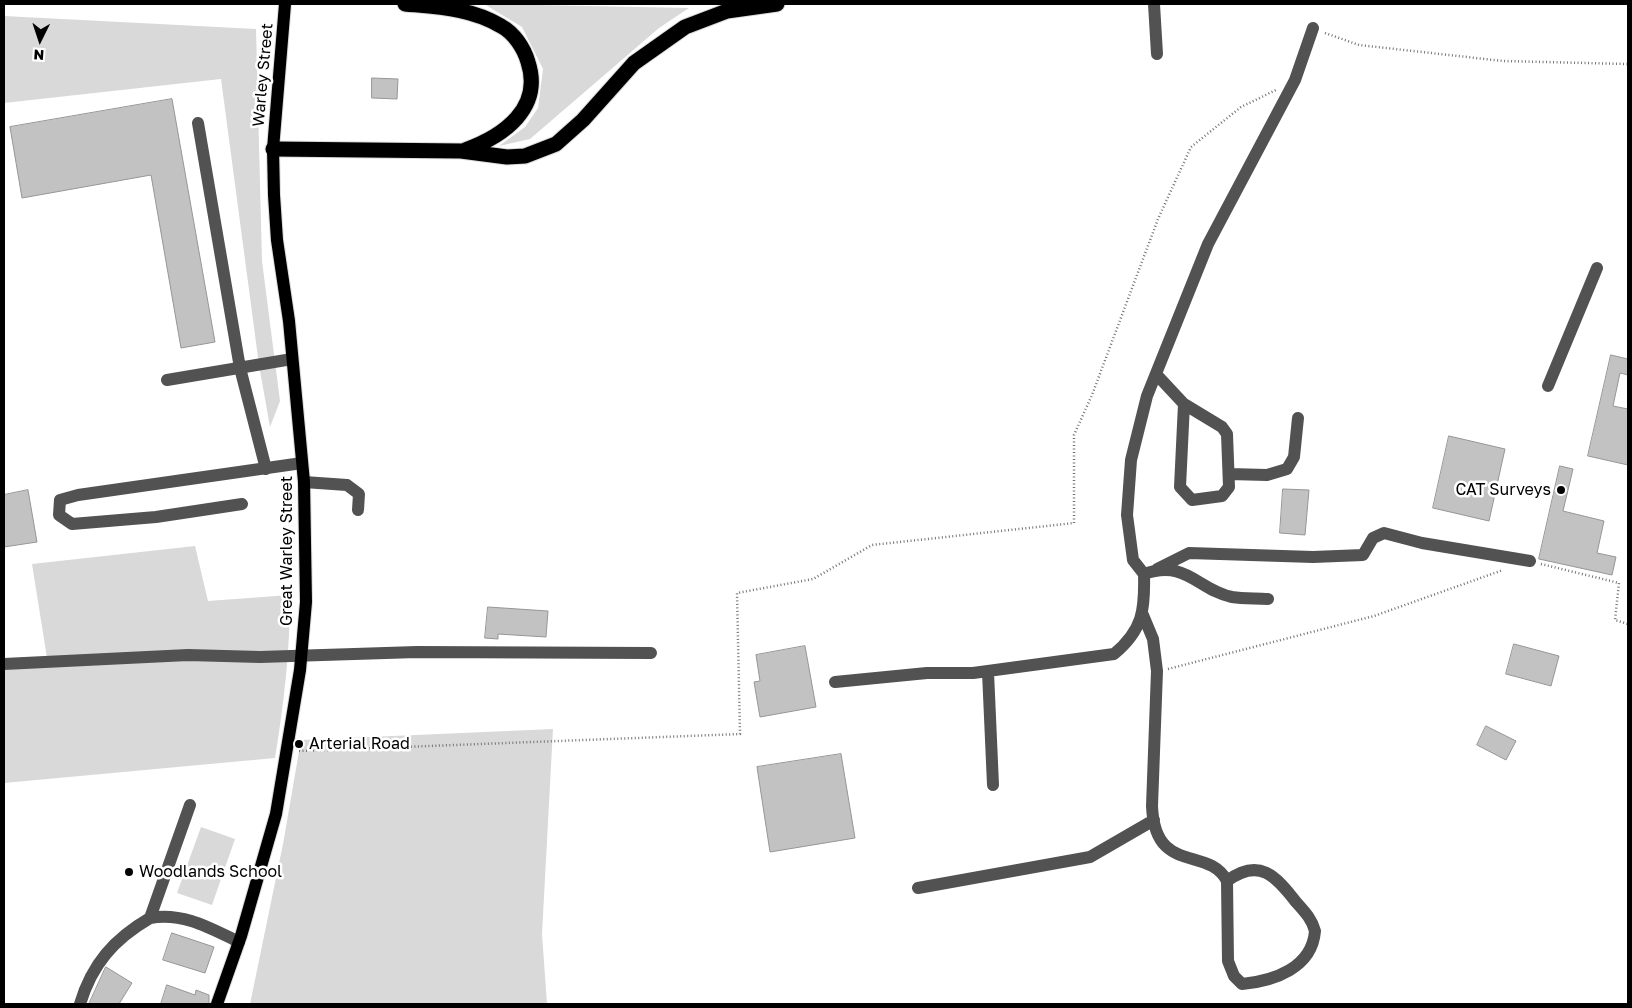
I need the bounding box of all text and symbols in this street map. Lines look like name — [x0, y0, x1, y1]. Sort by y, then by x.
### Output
north arrow — [15, 15, 65, 65]
street label: Warley Street — [249, 22, 277, 128]
text: N — [33, 47, 45, 64]
street label: Great Warley Street — [277, 476, 297, 626]
place label: CAT Surveys — [1455, 480, 1551, 500]
marker: CAT Surveys — [1555, 484, 1567, 496]
place label: Arterial Road — [309, 734, 410, 754]
marker: Arterial Road — [293, 738, 305, 750]
place label: Woodlands School — [139, 862, 282, 882]
marker: Woodlands School — [123, 866, 135, 878]

